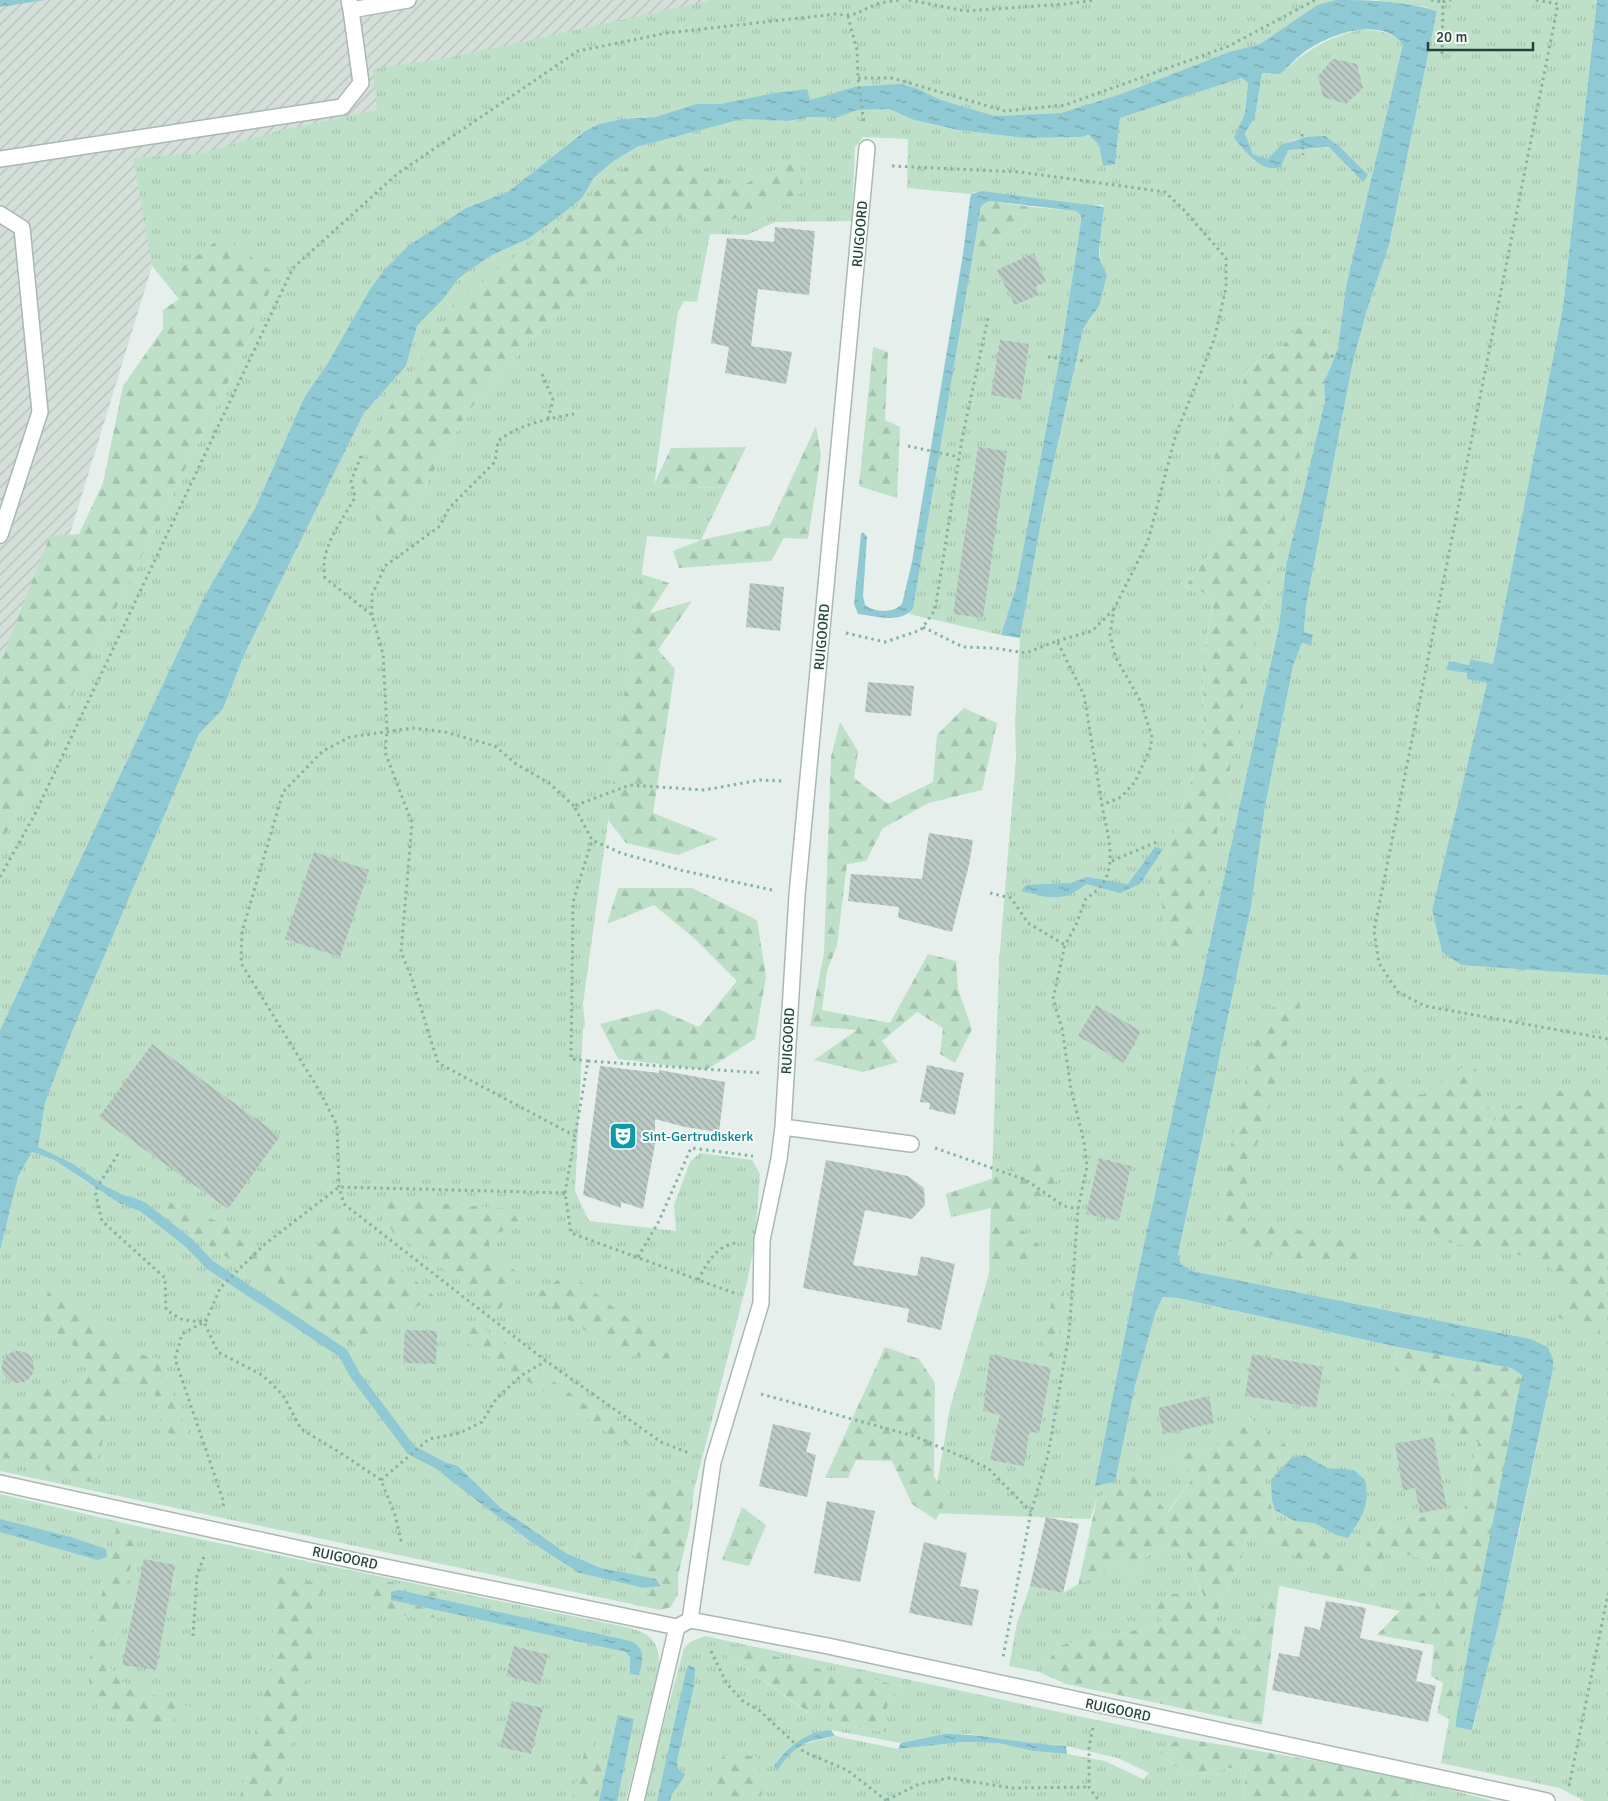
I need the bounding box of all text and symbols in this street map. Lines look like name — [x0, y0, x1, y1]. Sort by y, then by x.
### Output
scale bar — [1428, 20, 1533, 52]
text: 20 m — [1436, 28, 1467, 46]
street label: RUIGOORD — [849, 200, 871, 268]
street label: RUIGOORD — [811, 603, 833, 671]
street label: RUIGOORD — [778, 1007, 798, 1075]
theatre icon: Sint-Gertrudiskerk — [608, 1121, 638, 1151]
place label: Sint-Gertrudiskerk — [642, 1128, 753, 1145]
street label: RUIGOORD — [311, 1543, 379, 1573]
street label: RUIGOORD — [1084, 1695, 1152, 1725]

